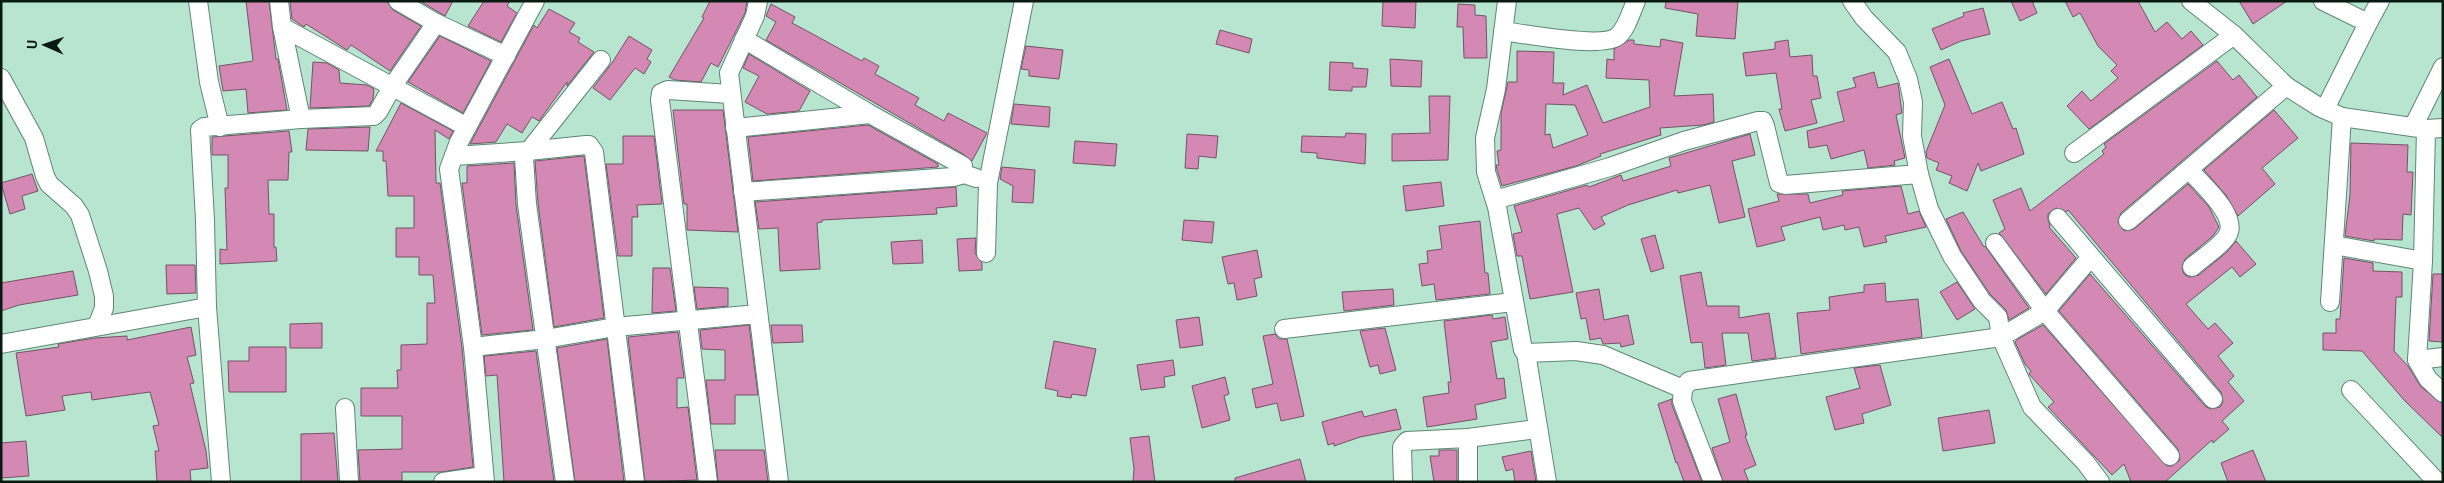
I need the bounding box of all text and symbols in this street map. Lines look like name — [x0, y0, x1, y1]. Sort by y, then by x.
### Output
north arrow — [20, 20, 70, 70]
text: U — [24, 40, 40, 49]

